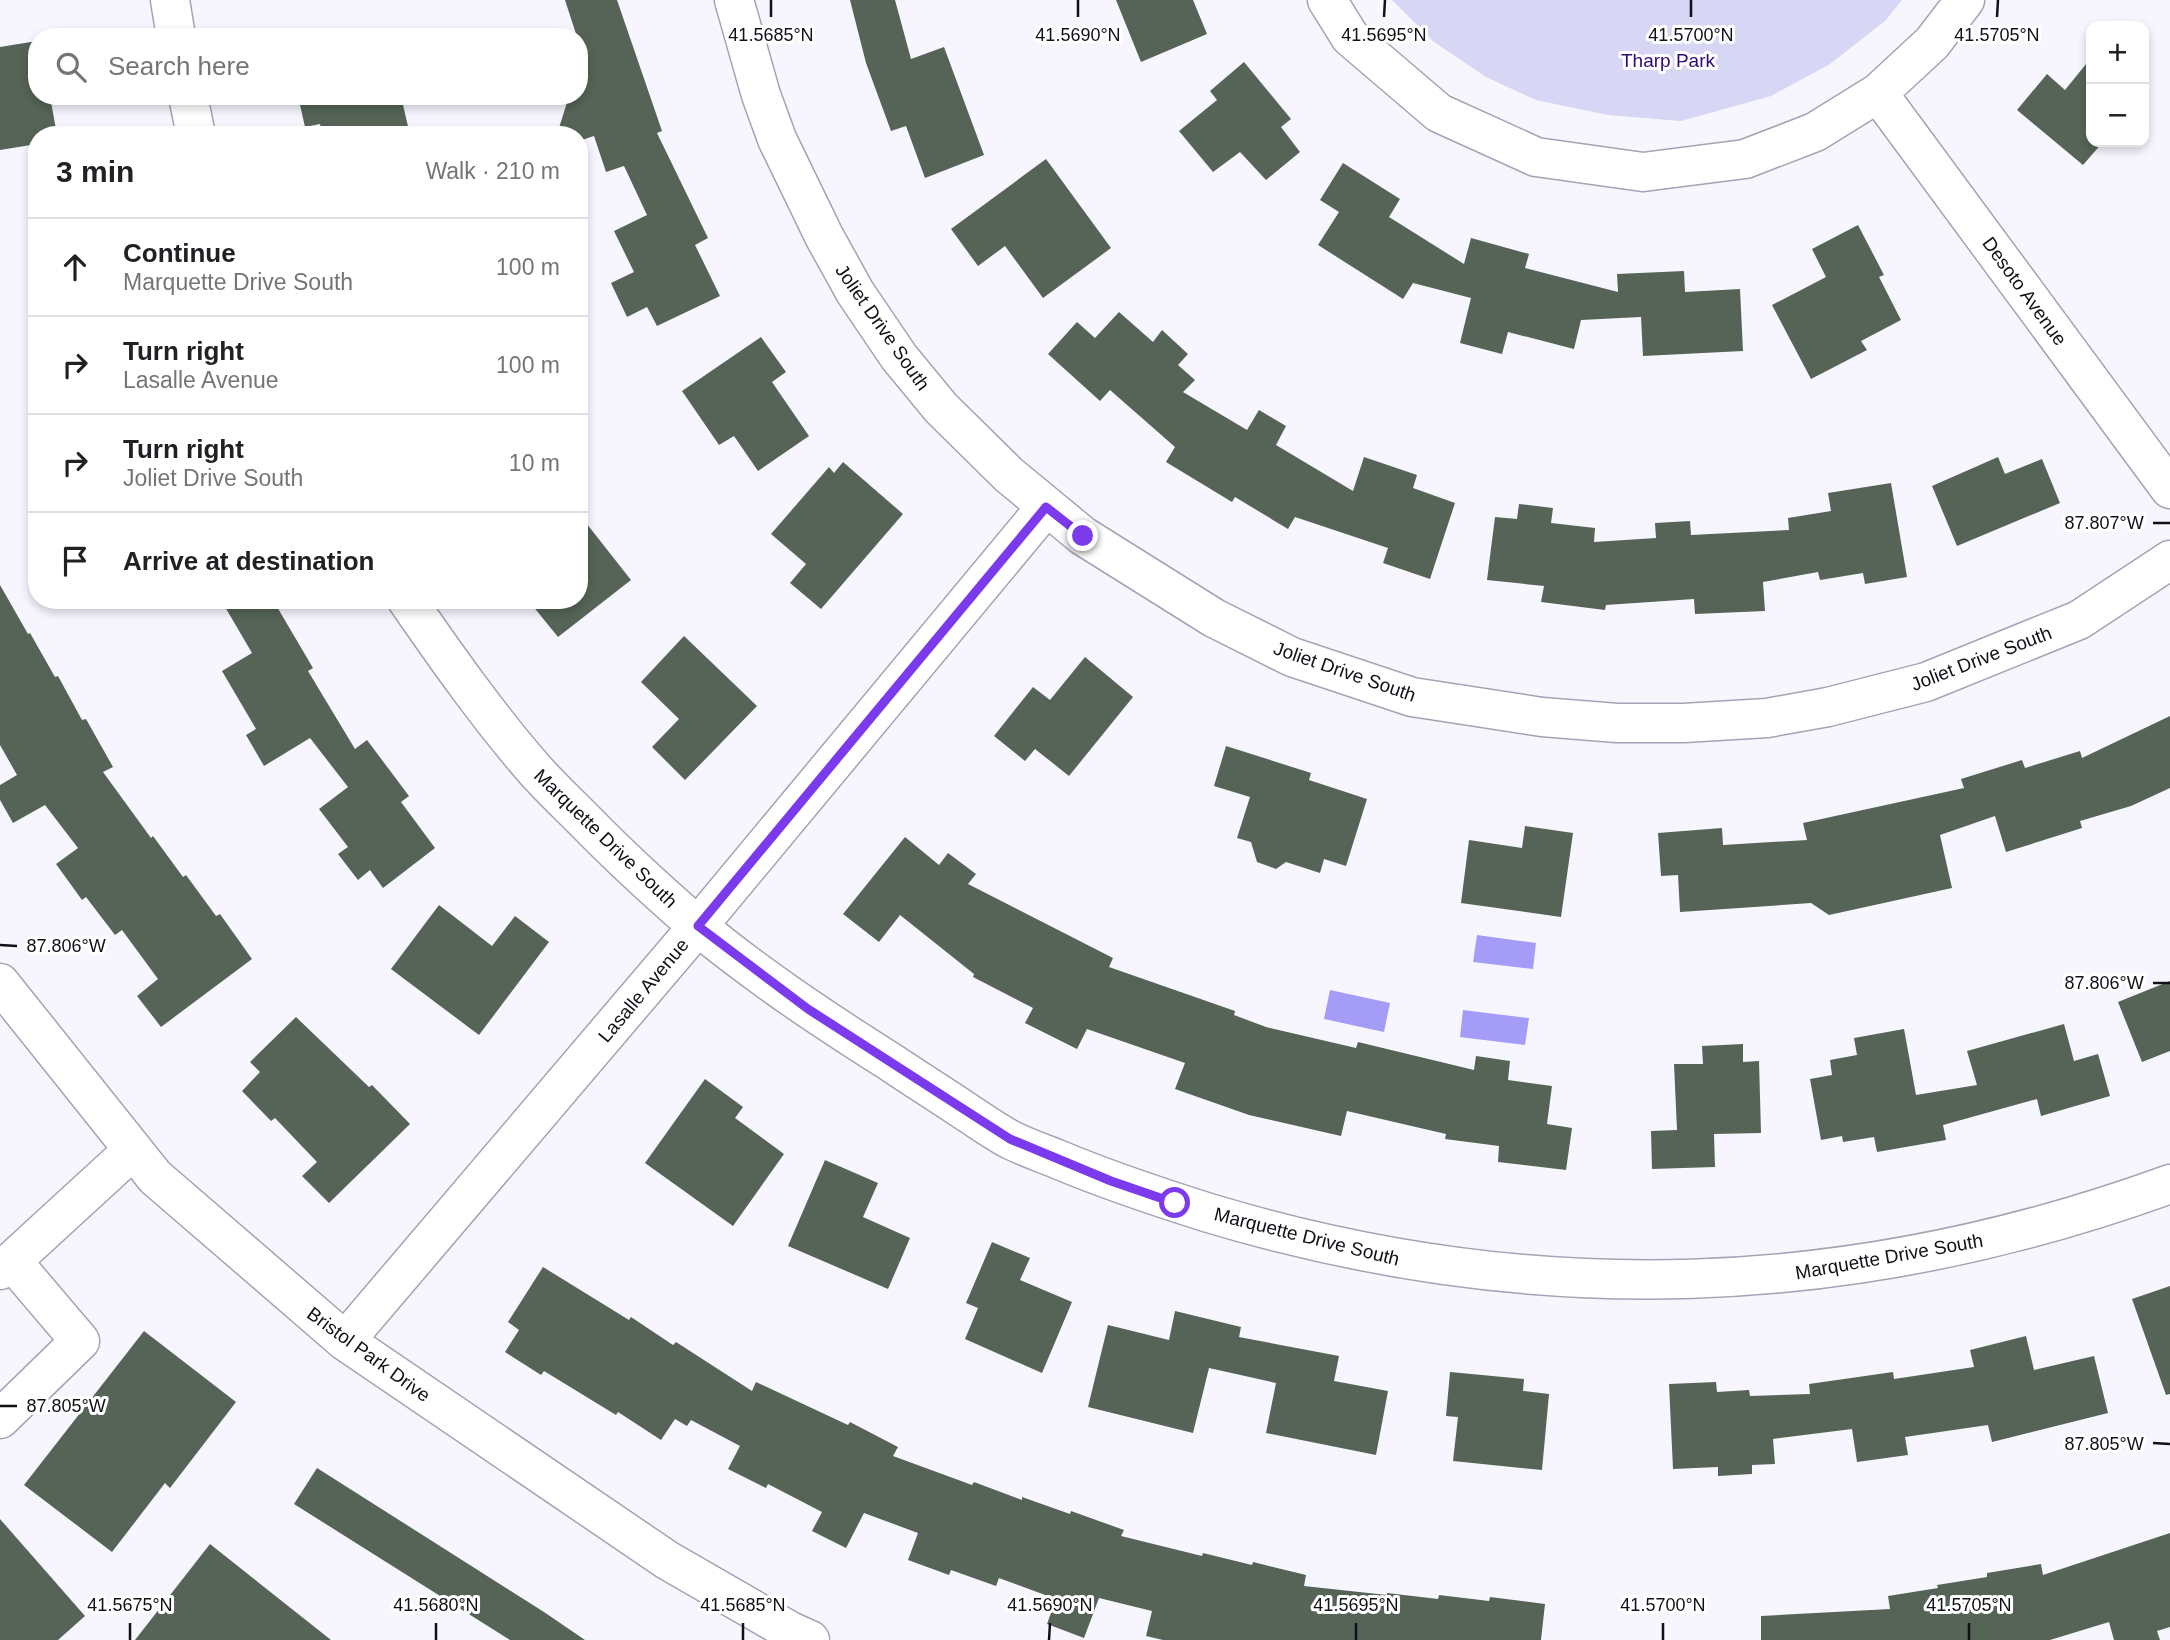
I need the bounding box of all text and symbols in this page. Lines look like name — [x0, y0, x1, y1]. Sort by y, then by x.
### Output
map controls — [2086, 21, 2149, 147]
button: + — [2086, 21, 2149, 84]
text: 41.5685°N — [728, 25, 814, 45]
text: 41.5690°N — [1035, 25, 1121, 45]
text: 41.5695°N — [1341, 25, 1427, 45]
text: 41.5700°N — [1648, 25, 1734, 45]
text: 41.5705°N — [1954, 25, 2040, 45]
search box — [28, 28, 588, 105]
icon: search — [52, 48, 90, 86]
park label: Tharp Park — [1621, 50, 1715, 71]
text: Search here — [108, 51, 250, 81]
button: − — [2086, 84, 2149, 147]
text: 3 min — [56, 155, 134, 188]
text: Walk · 210 m — [425, 158, 560, 184]
street label: Desoto Avenue — [1978, 233, 2071, 349]
text: Continue — [123, 238, 236, 268]
icon: ahead — [56, 248, 94, 286]
text: 100 m — [496, 254, 560, 280]
street label: Joliet Drive South — [831, 260, 934, 394]
text: Marquette Drive South — [123, 269, 353, 295]
text: Turn right — [123, 336, 244, 366]
icon: right — [56, 346, 94, 384]
text: 100 m — [496, 352, 560, 378]
text: Lasalle Avenue — [123, 367, 279, 393]
text: Turn right — [123, 434, 244, 464]
icon: right — [56, 444, 94, 482]
text: 10 m — [509, 450, 560, 476]
text: Joliet Drive South — [123, 465, 303, 491]
text: 87.807°W — [2064, 513, 2144, 533]
route end — [1067, 520, 1098, 551]
icon: arrive — [56, 542, 94, 580]
text: Arrive at destination — [123, 546, 374, 576]
street label: Joliet Drive South — [1908, 622, 2054, 695]
street label: Joliet Drive South — [1271, 637, 1419, 706]
street label: Marquette Drive South — [530, 765, 681, 912]
street label: Lasalle Avenue — [594, 934, 693, 1046]
text: 87.806°W — [26, 936, 106, 956]
text: 87.806°W — [2064, 973, 2144, 993]
route start — [1159, 1187, 1190, 1218]
street label: Marquette Drive South — [1212, 1203, 1402, 1270]
street label: Marquette Drive South — [1794, 1230, 1985, 1283]
street label: Bristol Park Drive — [303, 1303, 434, 1406]
text: 87.805°W — [26, 1396, 106, 1416]
text: 87.805°W — [2064, 1434, 2144, 1454]
text: 41.5675°N — [87, 1595, 173, 1615]
text: 41.5680°N — [393, 1595, 479, 1615]
text: 41.5685°N — [700, 1595, 786, 1615]
text: 41.5690°N — [1007, 1595, 1093, 1615]
text: 41.5695°N — [1313, 1595, 1399, 1615]
text: 41.5700°N — [1620, 1595, 1706, 1615]
text: 41.5705°N — [1926, 1595, 2012, 1615]

